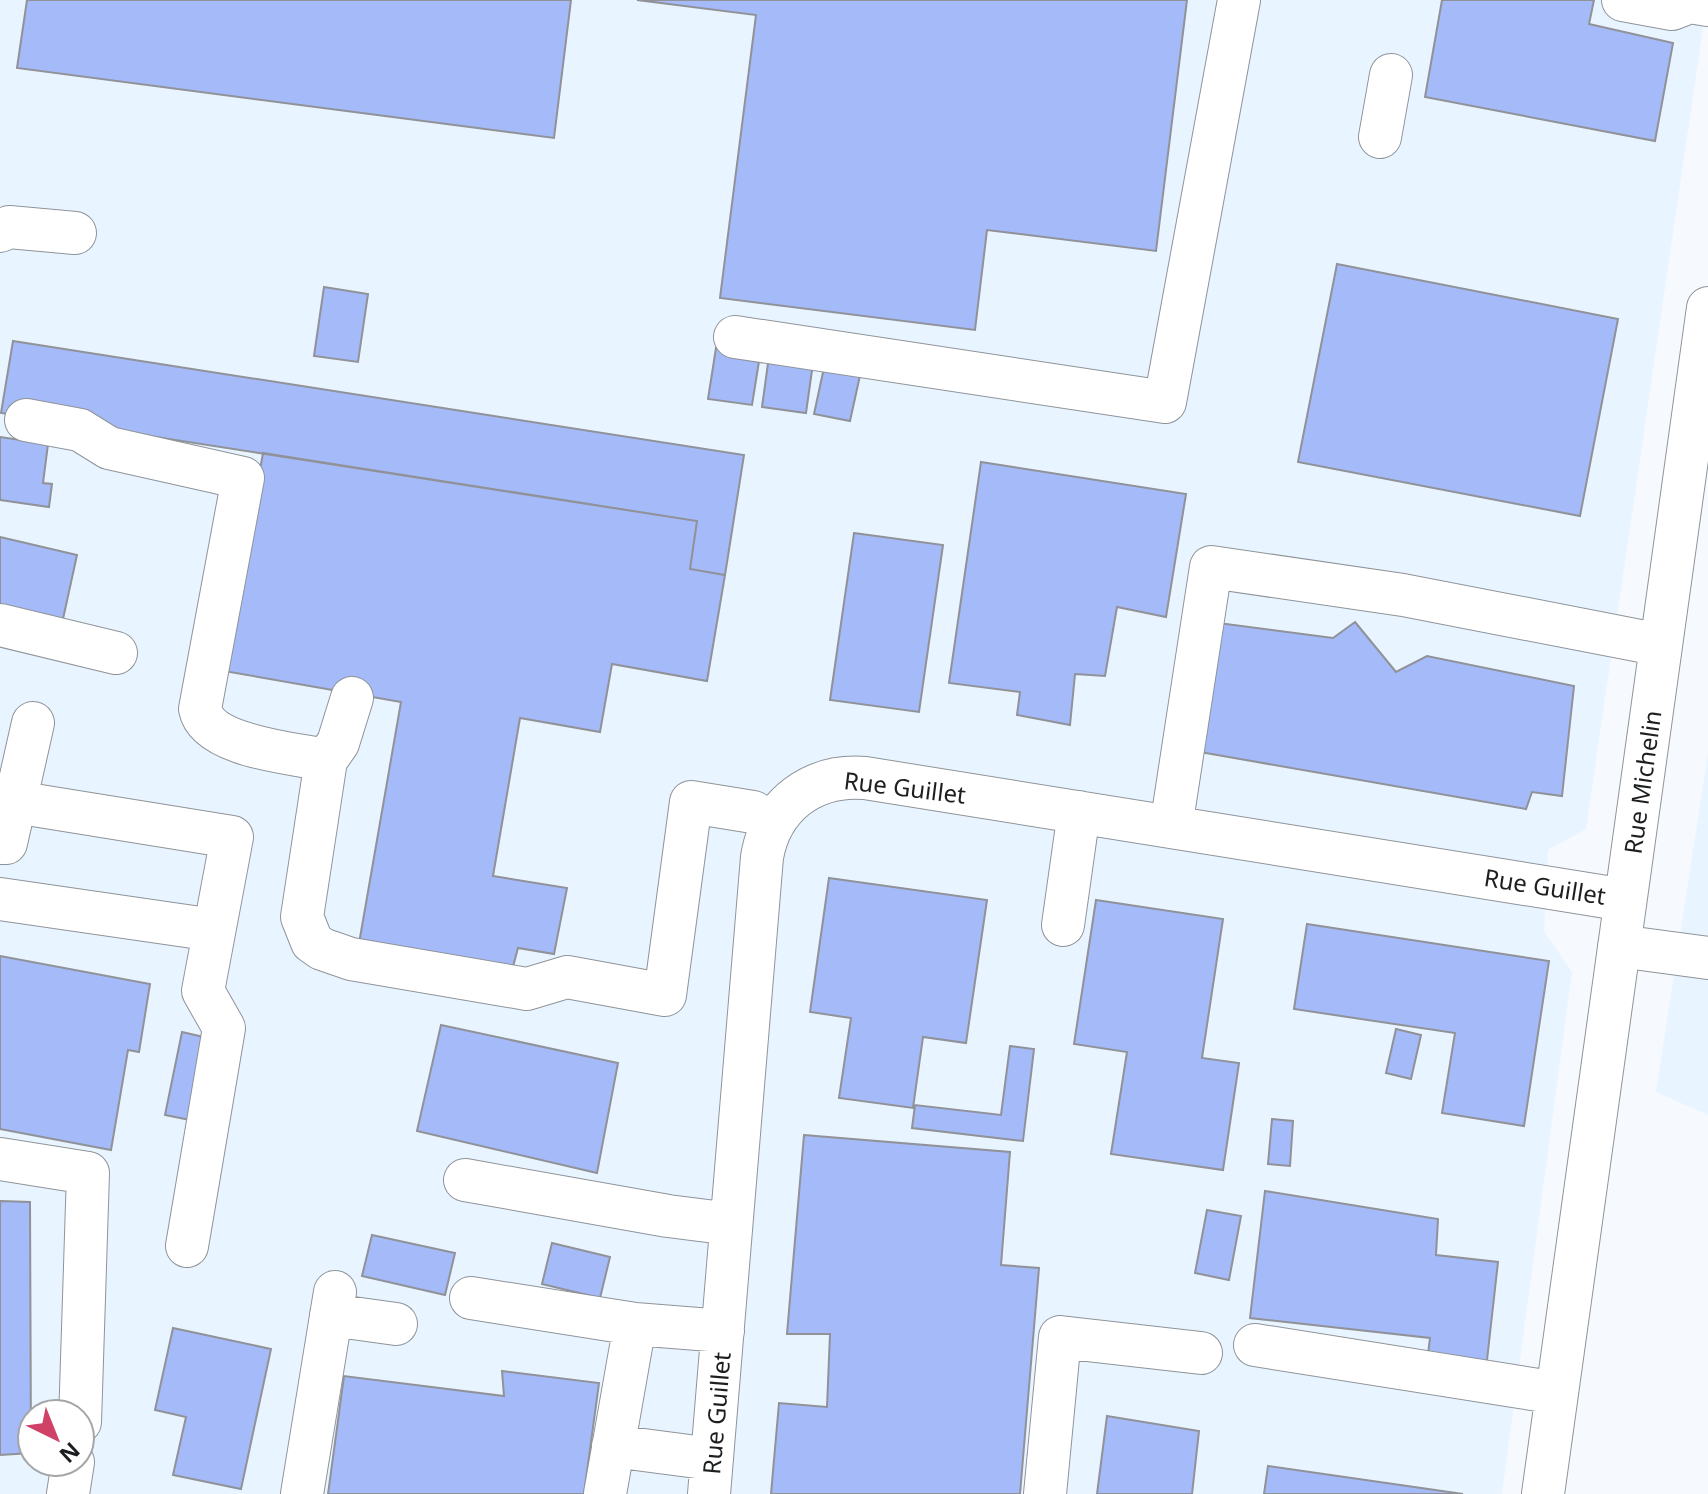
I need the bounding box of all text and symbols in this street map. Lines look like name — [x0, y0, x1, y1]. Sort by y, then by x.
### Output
street label: Rue Michelin — [1616, 708, 1668, 856]
street label: Rue Guillet — [842, 763, 968, 811]
street label: Rue Guillet — [1482, 860, 1608, 912]
street label: Rue Guillet — [694, 1350, 738, 1476]
north arrow — [16, 1398, 96, 1478]
text: N — [54, 1436, 87, 1470]

